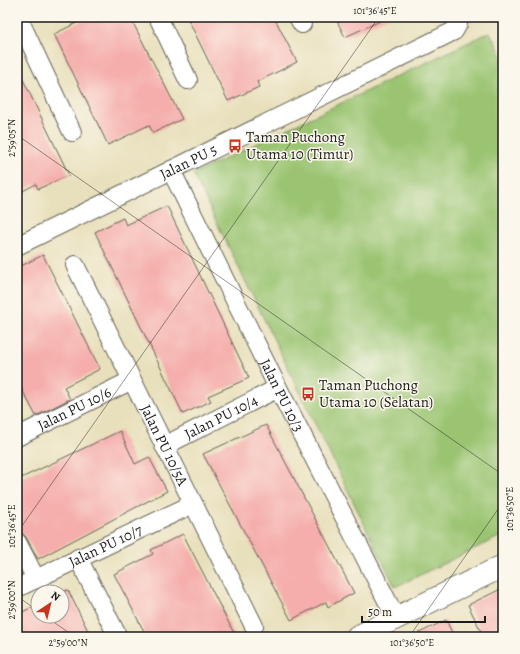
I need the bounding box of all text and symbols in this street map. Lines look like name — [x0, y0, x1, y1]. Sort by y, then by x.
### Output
text: 101°36'45"E — [353, 4, 397, 17]
text: 2°59'05"N — [5, 119, 18, 157]
place label: Taman Puchong Utama 10 (Timur) — [246, 127, 353, 164]
bus stop icon: Taman Puchong Utama 10 (Timur) — [227, 138, 243, 154]
street label: Jalan PU 5 — [156, 139, 220, 184]
street label: Jalan PU 10/3 — [255, 355, 309, 435]
place label: Taman Puchong Utama 10 (Selatan) — [319, 375, 433, 412]
street label: Jalan PU 10/6 — [34, 382, 115, 435]
bus stop icon: Taman Puchong Utama 10 (Selatan) — [300, 386, 316, 402]
street label: Jalan PU 10/4 — [181, 390, 261, 444]
street label: Jalan PU 10/5A — [136, 401, 193, 489]
text: 101°36'50"E — [503, 487, 516, 531]
text: 101°36'45"E — [5, 504, 18, 548]
street label: Jalan PU 10/7 — [65, 519, 146, 572]
text: 2°59'00"N — [5, 580, 18, 620]
north arrow — [30, 584, 70, 624]
text: N — [48, 588, 63, 605]
scale bar — [362, 598, 485, 624]
text: 50 m — [368, 604, 392, 620]
text: 2°59'00"N — [48, 636, 88, 649]
text: 101°36'50"E — [390, 636, 434, 649]

